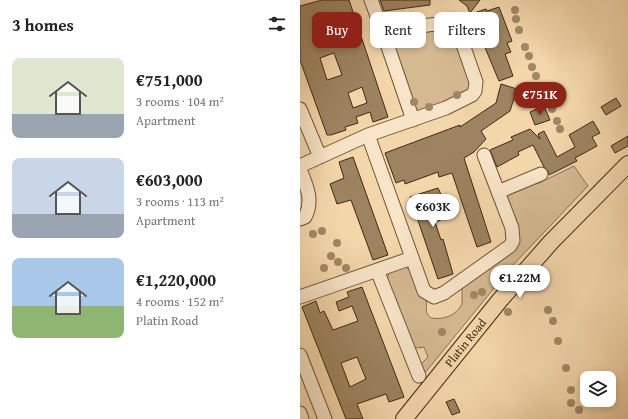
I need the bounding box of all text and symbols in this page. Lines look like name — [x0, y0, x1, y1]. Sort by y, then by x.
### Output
text: 3 homes — [12, 12, 74, 37]
chip: Buy — [312, 12, 362, 48]
chip: Rent — [370, 12, 426, 48]
chip: Filters — [434, 12, 499, 48]
icon: filters — [266, 13, 288, 35]
text: €751,000 — [136, 67, 202, 92]
icon: home — [44, 74, 92, 122]
pin: €751K — [512, 82, 568, 116]
text: €751K — [522, 85, 558, 104]
text: 3 rooms · 104 m² — [136, 92, 224, 111]
text: Apartment — [136, 111, 196, 130]
text: €603,000 — [136, 167, 202, 192]
icon: home — [44, 174, 92, 222]
text: 3 rooms · 113 m² — [136, 192, 224, 211]
pin: €603K — [405, 194, 461, 228]
text: €603K — [415, 197, 451, 216]
text: Apartment — [136, 211, 196, 230]
pin: €1.22M — [487, 265, 553, 299]
text: €1,220,000 — [136, 267, 216, 292]
text: €1.22M — [499, 268, 541, 287]
icon: home — [44, 274, 92, 322]
text: 4 rooms · 152 m² — [136, 292, 224, 311]
text: Platin Road — [136, 311, 198, 330]
street label: Platin Road — [440, 314, 490, 370]
map controls — [580, 371, 616, 407]
button: layers — [580, 371, 616, 407]

